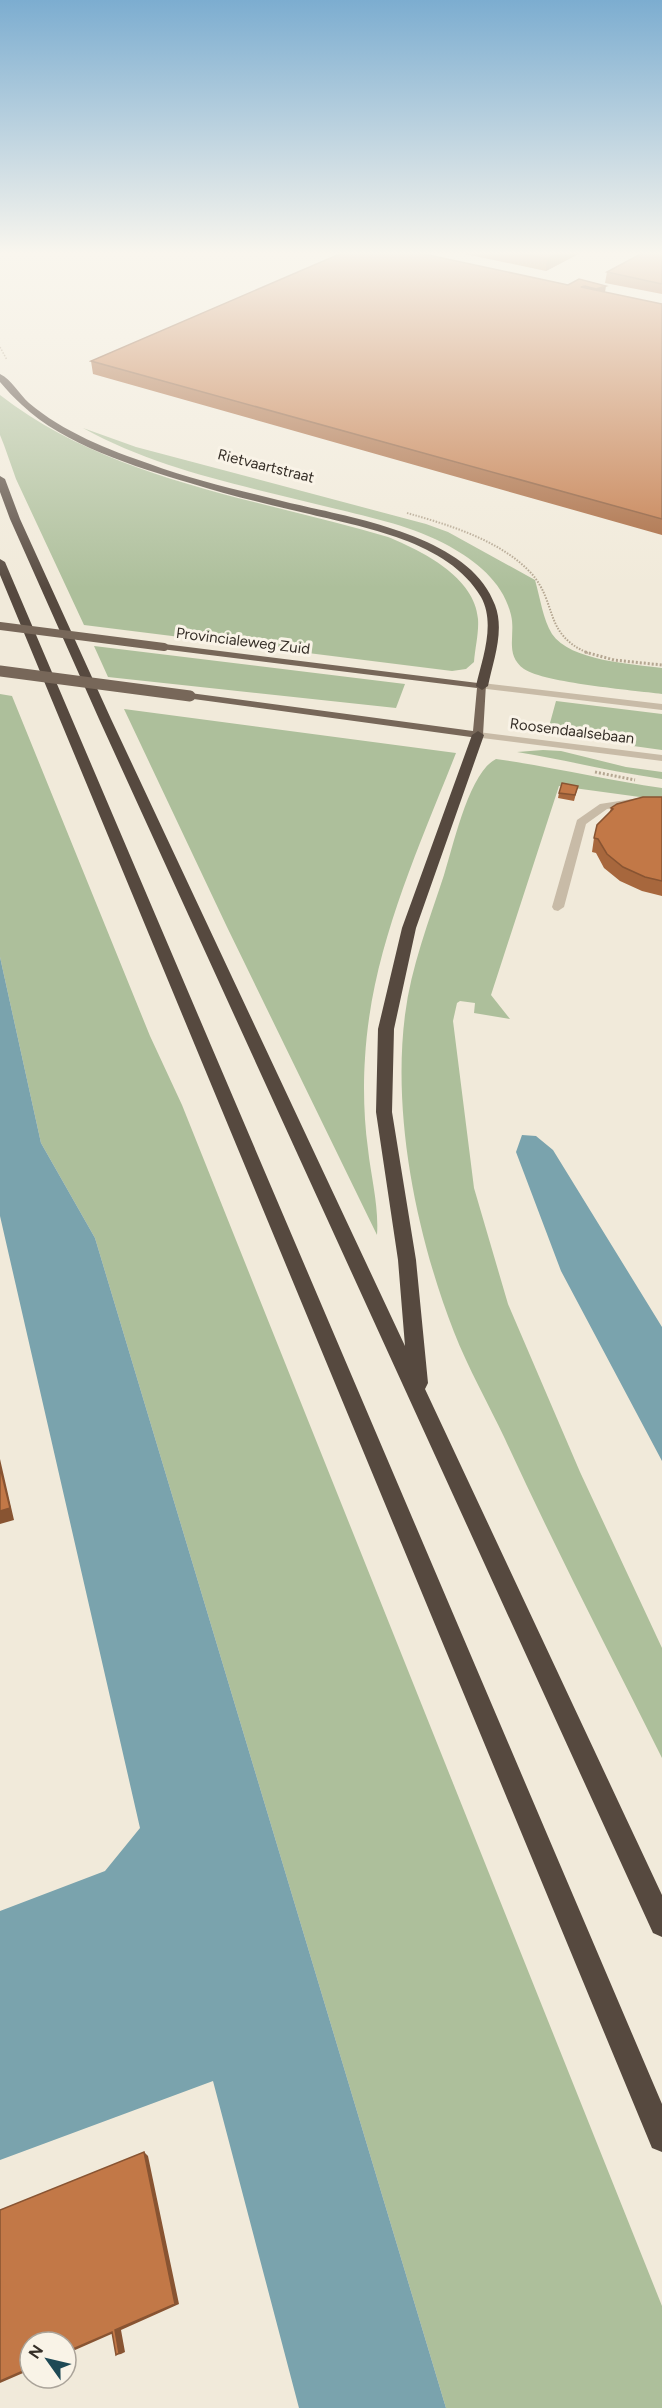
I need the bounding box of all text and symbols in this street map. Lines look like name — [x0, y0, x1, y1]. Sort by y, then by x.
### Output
street label: Rietvaartstraat — [216, 445, 317, 487]
street label: Provincialeweg Zuid — [175, 624, 311, 658]
street label: Roosendaalsebaan — [509, 714, 635, 748]
north arrow — [18, 2330, 78, 2390]
text: N — [25, 2341, 47, 2362]

